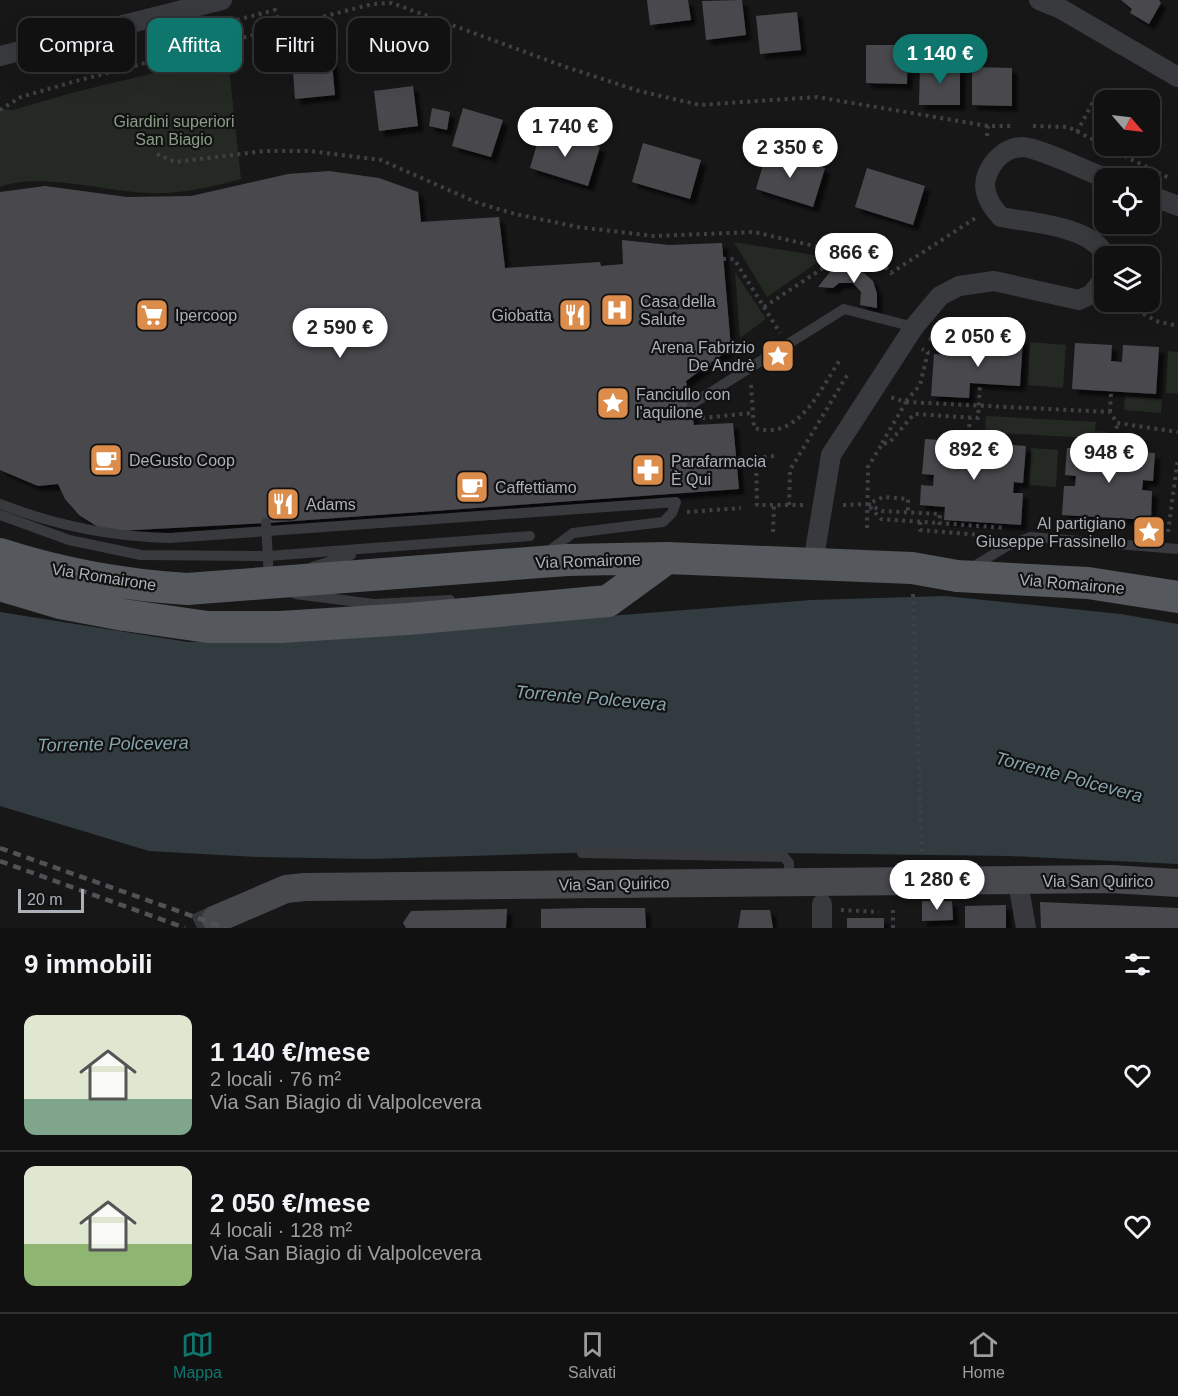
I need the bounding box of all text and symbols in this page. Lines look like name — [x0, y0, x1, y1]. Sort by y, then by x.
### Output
chip: Compra — [18, 18, 135, 72]
chip: Affitta — [147, 18, 242, 72]
chip: Filtri — [254, 18, 336, 72]
chip: Nuovo — [348, 18, 450, 72]
pin: 1 140 € — [885, 34, 995, 85]
text: 1 140 € — [907, 42, 973, 64]
north arrow — [1094, 90, 1160, 156]
map controls — [1094, 90, 1160, 312]
pin: 1 740 € — [510, 107, 620, 158]
park label: Giardini superiori San Biagio — [114, 113, 234, 148]
text: 1 740 € — [532, 115, 598, 137]
pin: 2 350 € — [735, 128, 845, 179]
text: 2 350 € — [757, 136, 823, 158]
button: locate — [1094, 168, 1160, 234]
pin: 866 € — [812, 233, 896, 284]
text: 866 € — [829, 241, 879, 263]
button: layers — [1094, 246, 1160, 312]
hospital icon: Casa della Salute — [599, 292, 635, 328]
place label: Casa della Salute — [640, 293, 716, 328]
supermarket icon: Ipercoop — [134, 297, 170, 333]
restaurant icon: Giobatta — [557, 297, 593, 333]
place label: Ipercoop — [175, 307, 237, 324]
place label: Giobatta — [492, 307, 552, 324]
pin: 2 590 € — [285, 308, 395, 359]
text: 2 590 € — [307, 316, 373, 338]
pin: 2 050 € — [923, 317, 1033, 368]
text: 2 050 € — [945, 325, 1011, 347]
place icon: Arena Fabrizio De Andrè — [760, 338, 796, 374]
place label: Arena Fabrizio De Andrè — [651, 339, 755, 374]
place icon: Fanciullo con l'aquilone — [595, 385, 631, 421]
place label: Fanciullo con l'aquilone — [636, 386, 730, 421]
pin: 892 € — [932, 430, 1016, 481]
pin: 948 € — [1067, 433, 1151, 484]
text: 892 € — [949, 438, 999, 460]
text: 948 € — [1084, 441, 1134, 463]
cafe icon: DeGusto Coop — [88, 442, 124, 478]
place label: DeGusto Coop — [129, 452, 235, 469]
pharmacy icon: Parafarmacia È Qui — [630, 452, 666, 488]
place label: Parafarmacia È Qui — [671, 453, 766, 488]
cafe icon: Caffettiamo — [454, 469, 490, 505]
place label: Caffettiamo — [495, 479, 577, 496]
restaurant icon: Adams — [265, 486, 301, 522]
place label: Adams — [306, 496, 356, 513]
place icon: Al partigiano Giuseppe Frassinello — [1131, 514, 1167, 550]
place label: Al partigiano Giuseppe Frassinello — [976, 515, 1126, 550]
street label: Via Romairone — [535, 551, 641, 571]
street label: Via Romairone — [51, 560, 158, 594]
street label: Via Romairone — [1019, 571, 1125, 597]
water label: Torrente Polcevera — [515, 681, 667, 715]
water label: Torrente Polcevera — [37, 733, 189, 755]
water label: Torrente Polcevera — [993, 748, 1145, 806]
pin: 1 280 € — [882, 860, 992, 911]
text: 1 280 € — [904, 868, 970, 890]
street label: Via San Quirico — [1043, 873, 1154, 890]
street label: Via San Quirico — [558, 875, 670, 893]
scale bar — [18, 886, 84, 914]
text: 20 m — [27, 891, 63, 908]
icon: filters — [1121, 948, 1154, 981]
text: 9 immobili — [24, 949, 153, 979]
text: 1 140 €/mese — [210, 1037, 370, 1067]
icon: home — [72, 1039, 144, 1111]
icon: heart — [1121, 1059, 1154, 1092]
text: 2 locali · 76 m² — [210, 1068, 341, 1090]
text: Via San Biagio di Valpolcevera — [210, 1091, 482, 1113]
text: 2 050 €/mese — [210, 1188, 370, 1218]
icon: home — [72, 1190, 144, 1262]
icon: heart — [1121, 1210, 1154, 1243]
text: 4 locali · 128 m² — [210, 1219, 352, 1241]
text: Via San Biagio di Valpolcevera — [210, 1242, 482, 1264]
tab: Mappa — [173, 1328, 222, 1382]
tab: Salvati — [568, 1328, 616, 1382]
tab: Home — [962, 1328, 1005, 1382]

